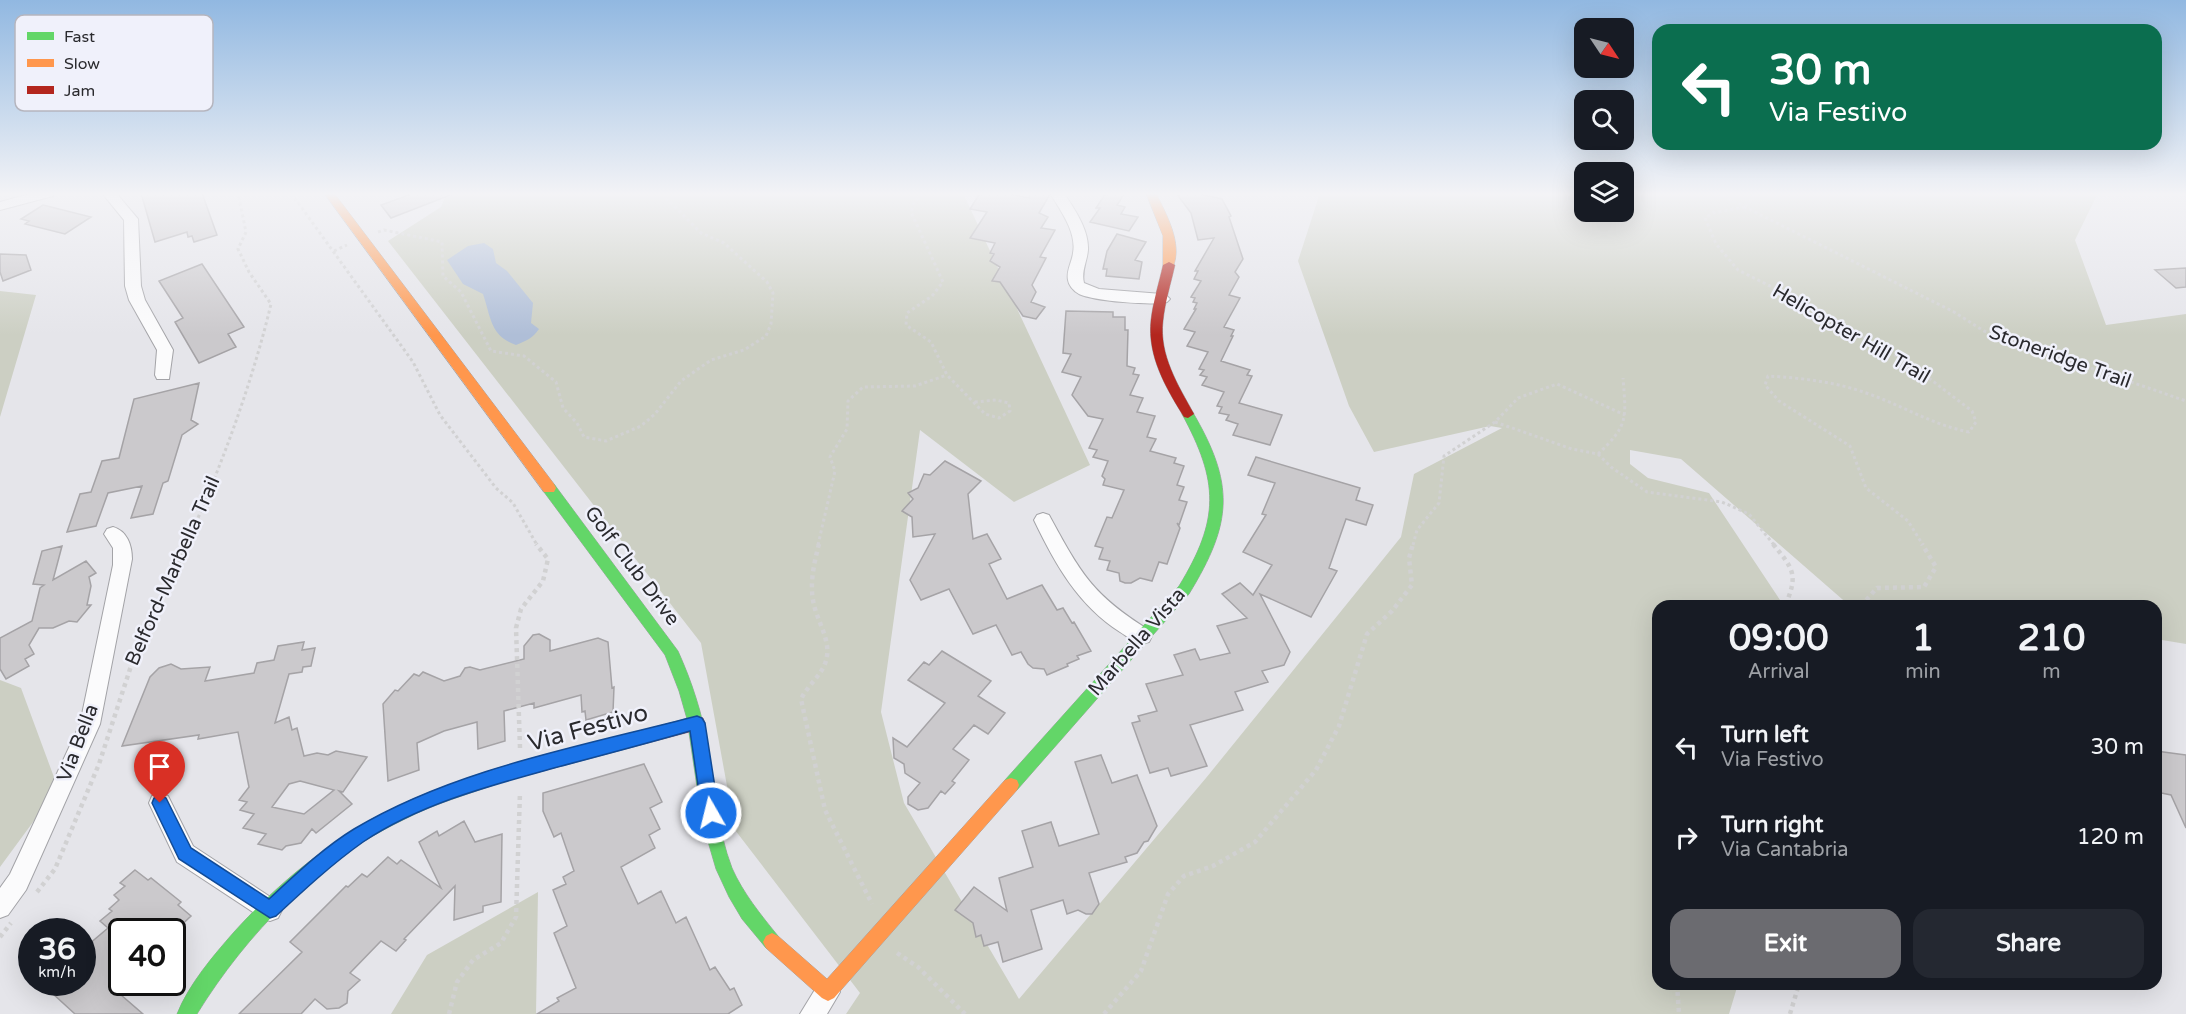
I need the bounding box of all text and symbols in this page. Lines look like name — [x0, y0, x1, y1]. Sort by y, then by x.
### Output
legend — [15, 15, 213, 111]
north arrow — [1574, 18, 1634, 78]
map controls — [1574, 18, 1634, 222]
text: Fast — [64, 27, 95, 47]
text: 30 m — [1769, 45, 1871, 96]
icon: left — [1670, 48, 1748, 126]
text: Slow — [64, 54, 100, 74]
text: Jam — [64, 81, 95, 101]
button: search — [1574, 90, 1634, 150]
text: Via Festivo — [1769, 96, 1907, 129]
button: layers — [1574, 162, 1634, 222]
street label: Helicopter Hill Trail — [1768, 279, 1934, 389]
street label: Stoneridge Trail — [1986, 320, 2134, 394]
street label: Belford-Marbella Trail — [120, 473, 226, 669]
street label: Golf Club Drive — [579, 502, 685, 630]
street label: Marbella Vista — [1083, 583, 1191, 701]
text: 09:00 — [1729, 617, 1829, 660]
text: 1 — [1912, 617, 1934, 660]
text: 210 — [2017, 617, 2085, 660]
text: Arrival — [1748, 660, 1810, 684]
text: min — [1905, 660, 1941, 684]
text: m — [2042, 660, 2061, 684]
street label: Via Festivo — [525, 698, 651, 758]
street label: Via Bella — [52, 701, 104, 785]
text: Turn left — [1721, 722, 1809, 748]
icon: left — [1670, 731, 1703, 764]
text: 30 m — [2090, 734, 2144, 760]
pin — [134, 741, 185, 803]
text: Via Festivo — [1721, 748, 1824, 772]
icon: arrive — [143, 750, 176, 783]
position arrow — [679, 781, 743, 845]
text: Turn right — [1721, 812, 1823, 838]
icon: right — [1670, 821, 1703, 854]
text: 120 m — [2077, 824, 2144, 850]
text: Via Cantabria — [1721, 838, 1849, 862]
button: Exit — [1670, 909, 1901, 978]
button: Share — [1913, 909, 2144, 978]
speed limit sign: 40 — [108, 918, 186, 996]
text: 36 — [38, 931, 76, 968]
text: km/h — [38, 963, 76, 981]

